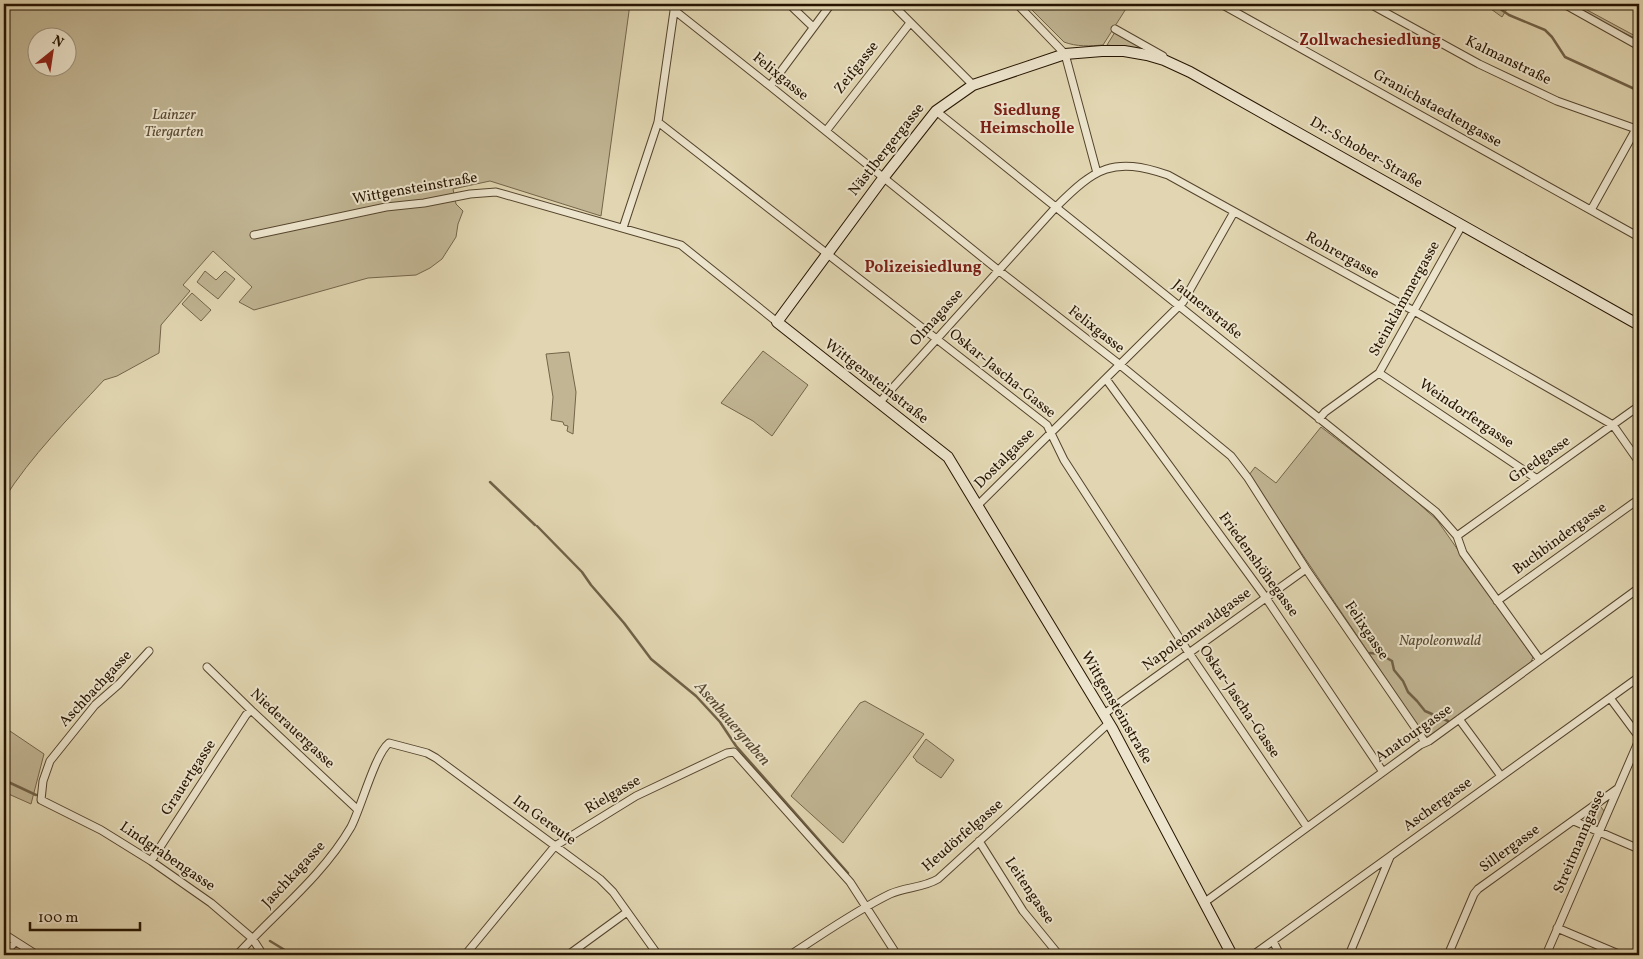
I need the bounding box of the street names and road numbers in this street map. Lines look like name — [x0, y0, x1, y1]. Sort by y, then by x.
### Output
street label: Kalmanstraße — [1461, 31, 1555, 91]
street label: Zeifgasse — [830, 37, 884, 99]
street label: Felixgasse — [747, 48, 813, 106]
street label: Granichstaedtengasse — [1369, 65, 1505, 153]
street label: Nästlbergergasse — [844, 99, 930, 201]
street label: Dr.-Schober-Straße — [1305, 112, 1427, 194]
street label: Wittgensteinstraße — [351, 168, 479, 210]
street label: Rohrergasse — [1301, 227, 1383, 285]
street label: Steinklammergasse — [1365, 237, 1445, 361]
street label: Jaunerstraße — [1167, 275, 1247, 345]
street label: Olmagasse — [905, 284, 969, 352]
street label: Felixgasse — [1063, 301, 1129, 359]
street label: Oskar-Jascha-Gasse — [944, 324, 1060, 424]
street label: Wittgensteinstraße — [820, 335, 932, 429]
street label: Weindorfergasse — [1414, 374, 1518, 454]
street label: Dostalgasse — [970, 424, 1040, 494]
street label: Gnedgasse — [1505, 431, 1575, 489]
street label: Buchbindergasse — [1509, 498, 1611, 580]
street label: Friedenshöhegasse — [1213, 508, 1303, 622]
street label: Napoleonwaldgasse — [1138, 583, 1256, 677]
street label: Felixgasse — [1339, 597, 1393, 665]
street label: Oskar-Jascha-Gasse — [1193, 641, 1285, 763]
street label: Aschbachgasse — [55, 646, 137, 732]
street label: Wittgensteinstraße — [1075, 648, 1157, 768]
street label: Niederauergasse — [245, 684, 339, 774]
street label: Anatourgasse — [1371, 700, 1457, 768]
street label: Grauertgasse — [157, 736, 221, 820]
street label: Rielgasse — [581, 771, 645, 819]
street label: Aschergasse — [1399, 773, 1477, 837]
street label: Streitmanngasse — [1549, 787, 1611, 897]
street label: Im Gereute — [508, 791, 580, 851]
street label: Heudörfelgasse — [918, 795, 1008, 877]
street label: Lindgrabengasse — [115, 817, 219, 897]
street label: Sillergasse — [1475, 820, 1545, 878]
street label: Jaschkagasse — [257, 837, 331, 913]
street label: Leitengasse — [999, 854, 1059, 928]

